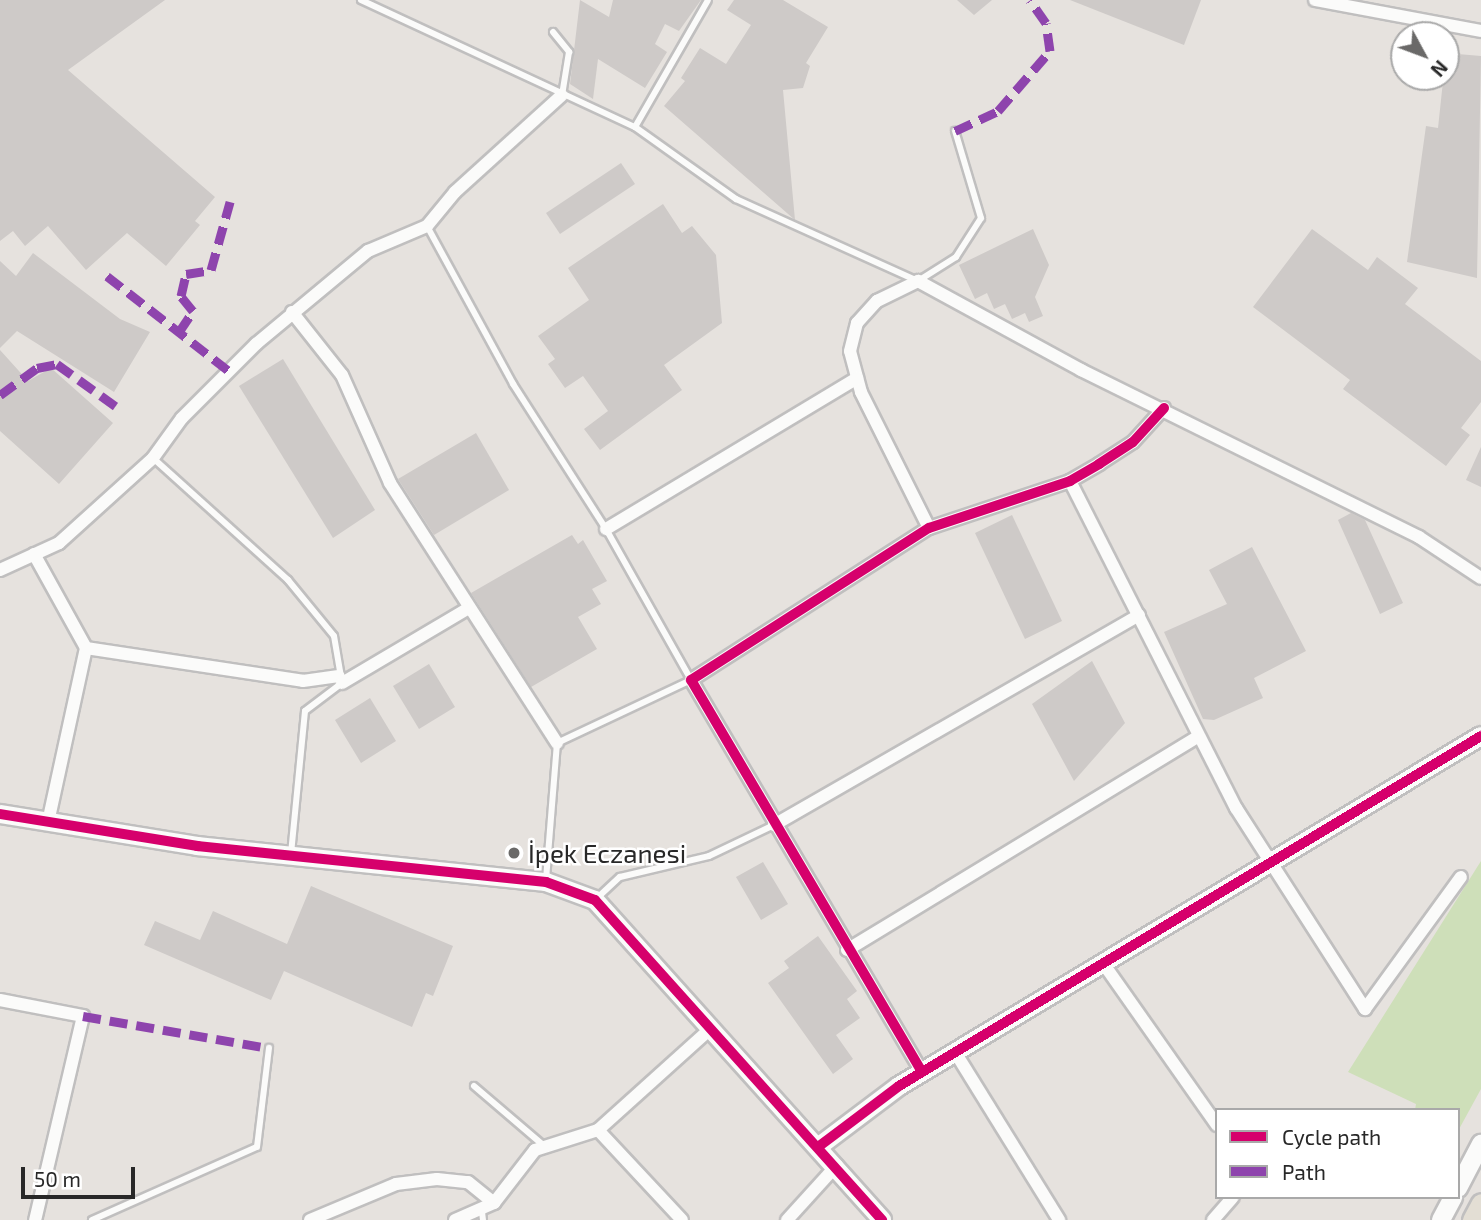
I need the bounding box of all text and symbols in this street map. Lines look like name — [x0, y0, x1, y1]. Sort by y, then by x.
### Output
north arrow — [1390, 21, 1460, 91]
text: N — [1427, 56, 1453, 82]
place label: İpek Eczanesi — [528, 837, 686, 869]
marker: İpek Eczanesi — [506, 845, 522, 861]
legend — [1215, 1108, 1460, 1199]
text: Cycle path — [1282, 1124, 1381, 1149]
scale bar — [24, 1154, 138, 1198]
text: Path — [1282, 1159, 1326, 1184]
text: 50 m — [34, 1166, 81, 1191]

